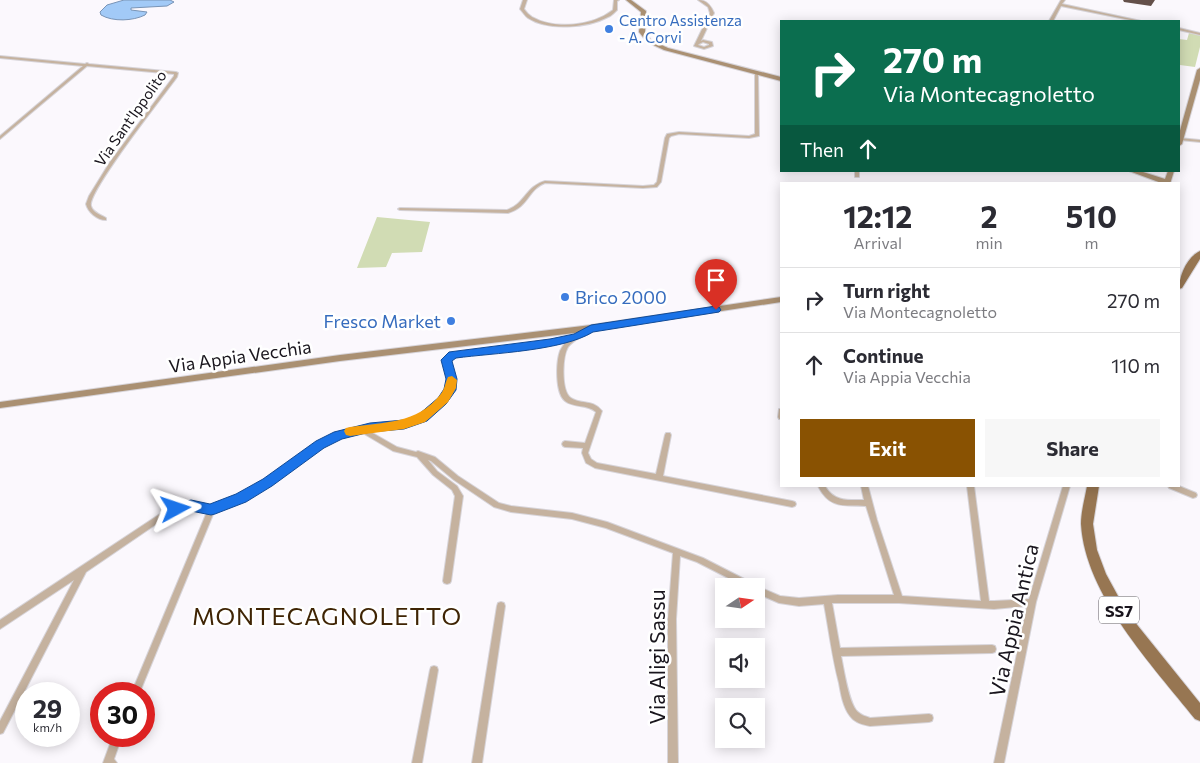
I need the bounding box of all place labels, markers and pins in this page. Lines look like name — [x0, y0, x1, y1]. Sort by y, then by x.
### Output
place label: Centro Assistenza - A. Corvi — [619, 11, 742, 46]
marker: Centro Assistenza - A. Corvi — [603, 23, 615, 35]
pin — [695, 259, 737, 310]
place label: Brico 2000 — [575, 286, 667, 308]
marker: Brico 2000 — [559, 291, 571, 303]
place label: Fresco Market — [324, 310, 441, 332]
marker: Fresco Market — [445, 315, 457, 327]

